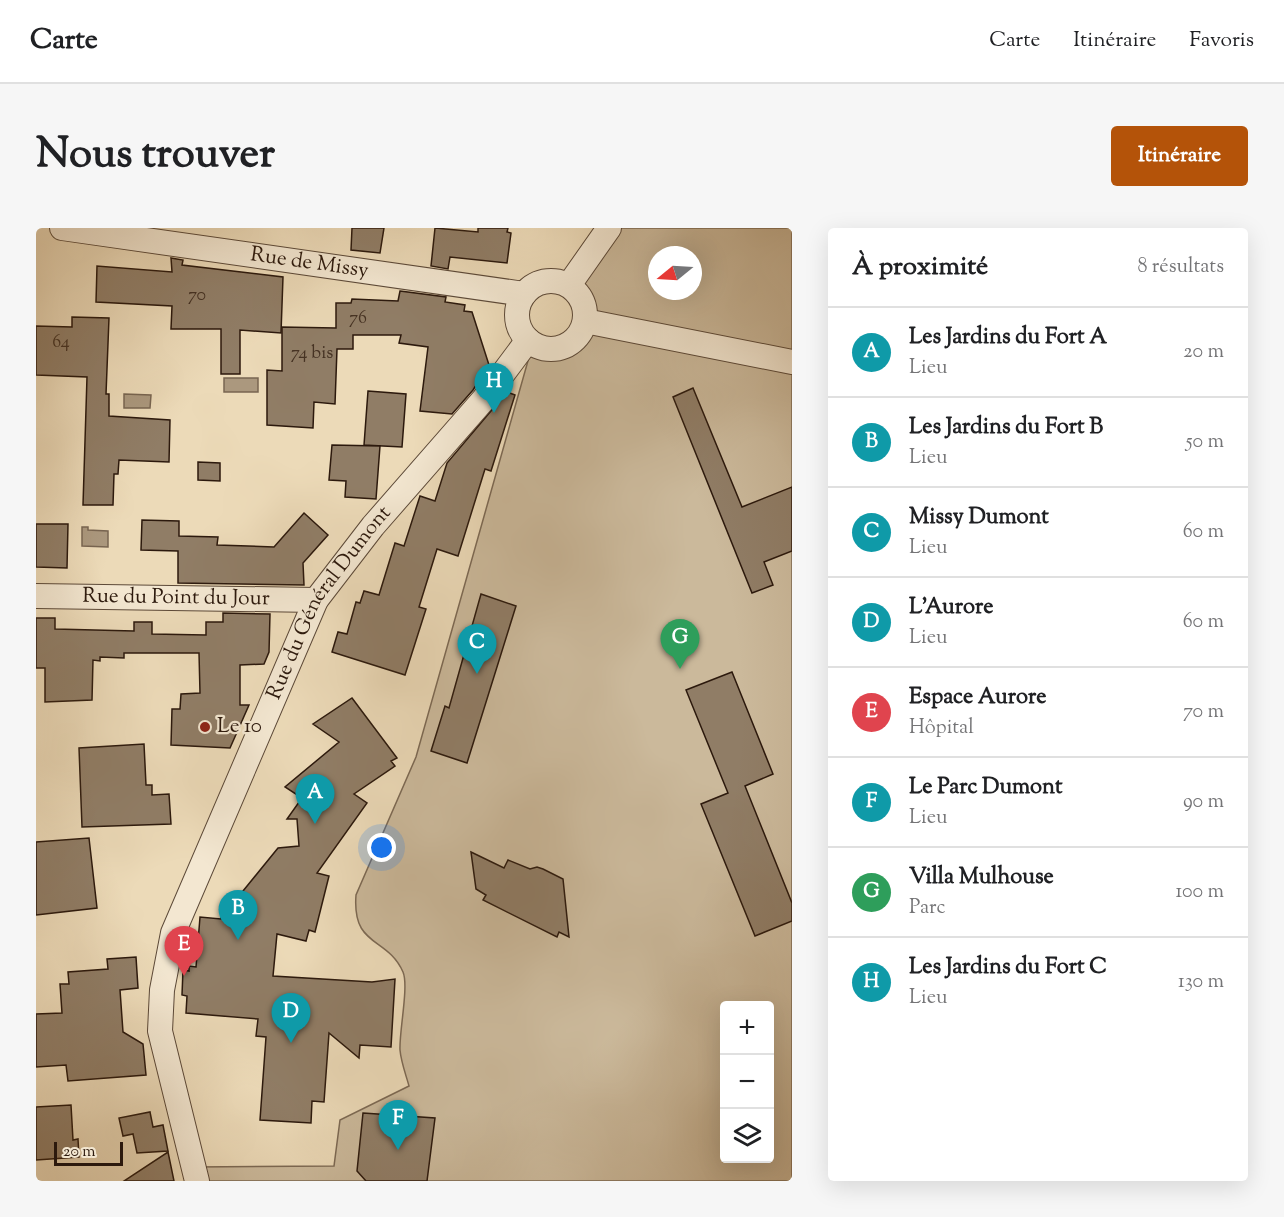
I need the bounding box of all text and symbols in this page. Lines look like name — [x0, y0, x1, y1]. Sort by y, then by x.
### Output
text: Carte — [30, 21, 98, 61]
text: Carte — [989, 26, 1040, 56]
text: Itinéraire — [1073, 26, 1156, 56]
text: Favoris — [1189, 26, 1254, 56]
text: Nous trouver — [36, 126, 275, 186]
button: Itinéraire — [1111, 126, 1248, 186]
street label: Rue de Missy — [248, 240, 371, 287]
north arrow — [648, 246, 702, 300]
text: À proximité — [852, 249, 988, 286]
text: 8 résultats — [1138, 253, 1224, 282]
house number: 70 — [188, 283, 206, 309]
house number: 76 — [349, 306, 367, 332]
text: Les Jardins du Fort A — [909, 322, 1107, 354]
house number: 64 — [52, 330, 70, 356]
text: A — [863, 338, 880, 367]
text: 20 m — [1183, 338, 1224, 367]
house number: 74 bis — [291, 341, 333, 367]
text: Lieu — [909, 354, 947, 383]
pin: H — [474, 364, 514, 413]
text: Les Jardins du Fort B — [909, 412, 1103, 444]
text: B — [865, 428, 878, 457]
text: 50 m — [1186, 428, 1224, 457]
text: Lieu — [909, 444, 947, 473]
street label: Rue du Général Dumont — [260, 500, 399, 705]
text: Missy Dumont — [909, 502, 1049, 534]
text: C — [863, 518, 880, 547]
text: 60 m — [1183, 518, 1224, 547]
text: Lieu — [909, 534, 947, 563]
street label: Rue du Point du Jour — [82, 582, 270, 614]
text: L'Aurore — [909, 592, 994, 624]
text: D — [864, 608, 879, 637]
text: 60 m — [1183, 608, 1224, 637]
pin: G — [660, 620, 700, 669]
pin: C — [458, 624, 496, 674]
text: Lieu — [909, 624, 947, 653]
text: Espace Aurore — [909, 682, 1046, 714]
text: E — [865, 698, 878, 727]
text: 70 m — [1183, 698, 1224, 727]
place label: Le 10 — [217, 712, 262, 742]
text: Hôpital — [909, 714, 974, 743]
marker: Le 10 — [198, 720, 212, 734]
text: Le Parc Dumont — [909, 772, 1062, 804]
pin: A — [296, 774, 334, 824]
text: F — [866, 788, 877, 817]
text: 90 m — [1183, 788, 1224, 817]
text: Lieu — [909, 804, 947, 833]
your location — [367, 833, 396, 862]
text: Villa Mulhouse — [909, 862, 1054, 894]
text: G — [863, 878, 880, 907]
text: 100 m — [1175, 878, 1224, 907]
pin: B — [218, 890, 258, 940]
text: Parc — [909, 894, 945, 923]
pin: E — [164, 926, 204, 976]
text: Les Jardins du Fort C — [909, 952, 1107, 984]
text: H — [864, 968, 879, 997]
text: 130 m — [1178, 968, 1224, 997]
text: Lieu — [909, 984, 947, 1013]
pin: D — [272, 994, 310, 1043]
map controls — [720, 1001, 774, 1163]
button: + — [720, 1001, 774, 1055]
button: − — [720, 1055, 774, 1109]
pin: F — [378, 1100, 418, 1150]
button: layers — [720, 1109, 774, 1163]
scale bar — [54, 1139, 123, 1166]
text: 20 m — [63, 1141, 96, 1164]

